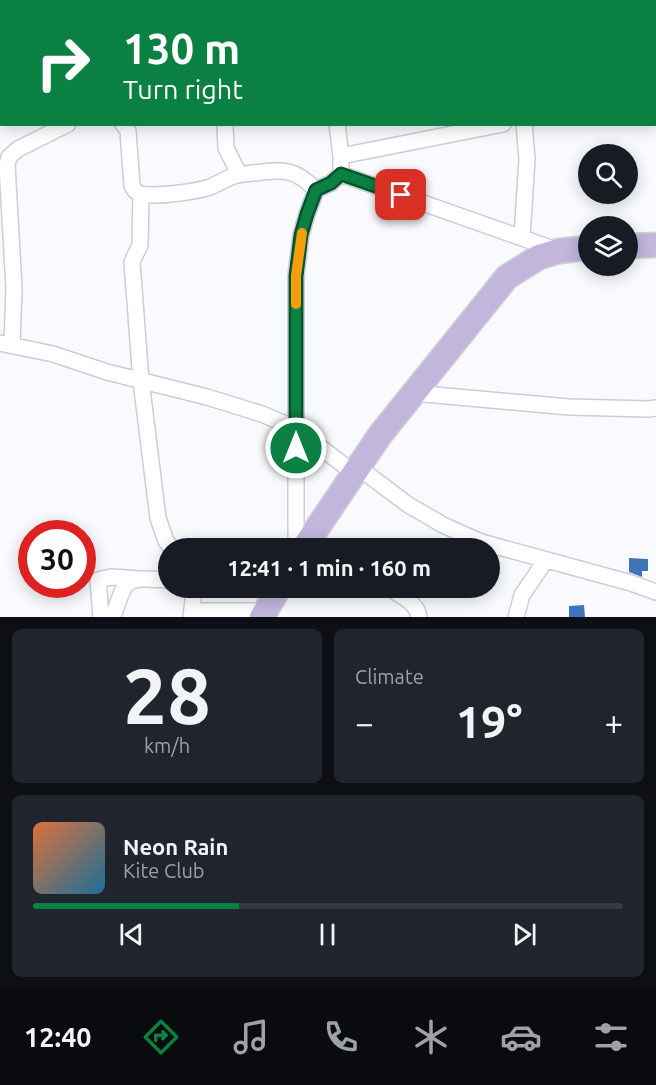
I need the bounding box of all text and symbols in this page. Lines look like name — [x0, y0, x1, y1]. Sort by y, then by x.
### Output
icon: right — [24, 24, 102, 102]
text: 130 m — [123, 25, 240, 72]
text: Turn right — [123, 74, 243, 104]
map controls — [578, 144, 638, 276]
button: search — [578, 144, 638, 204]
pin — [375, 169, 426, 220]
icon: arrive — [384, 178, 417, 211]
button: layers — [578, 216, 638, 276]
position arrow — [264, 416, 328, 480]
speed limit sign: 30 — [18, 520, 96, 598]
text: 12:41 · 1 min · 160 m — [227, 555, 431, 580]
text: 28 — [123, 651, 211, 739]
text: Climate — [355, 665, 424, 688]
text: 19° — [456, 696, 522, 747]
text: − — [355, 704, 374, 741]
text: + — [604, 704, 623, 741]
text: km/h — [144, 734, 190, 757]
text: Neon Rain — [123, 834, 228, 859]
text: Kite Club — [123, 859, 205, 882]
icon: previous — [115, 918, 148, 951]
icon: pause — [311, 918, 344, 951]
icon: next — [508, 918, 541, 951]
icon: directions — [140, 1016, 182, 1058]
icon: music — [230, 1016, 272, 1058]
icon: phone — [320, 1016, 362, 1058]
icon: climate — [410, 1016, 452, 1058]
icon: car — [500, 1016, 542, 1058]
icon: filters — [590, 1016, 632, 1058]
text: 12:40 — [24, 1022, 92, 1052]

